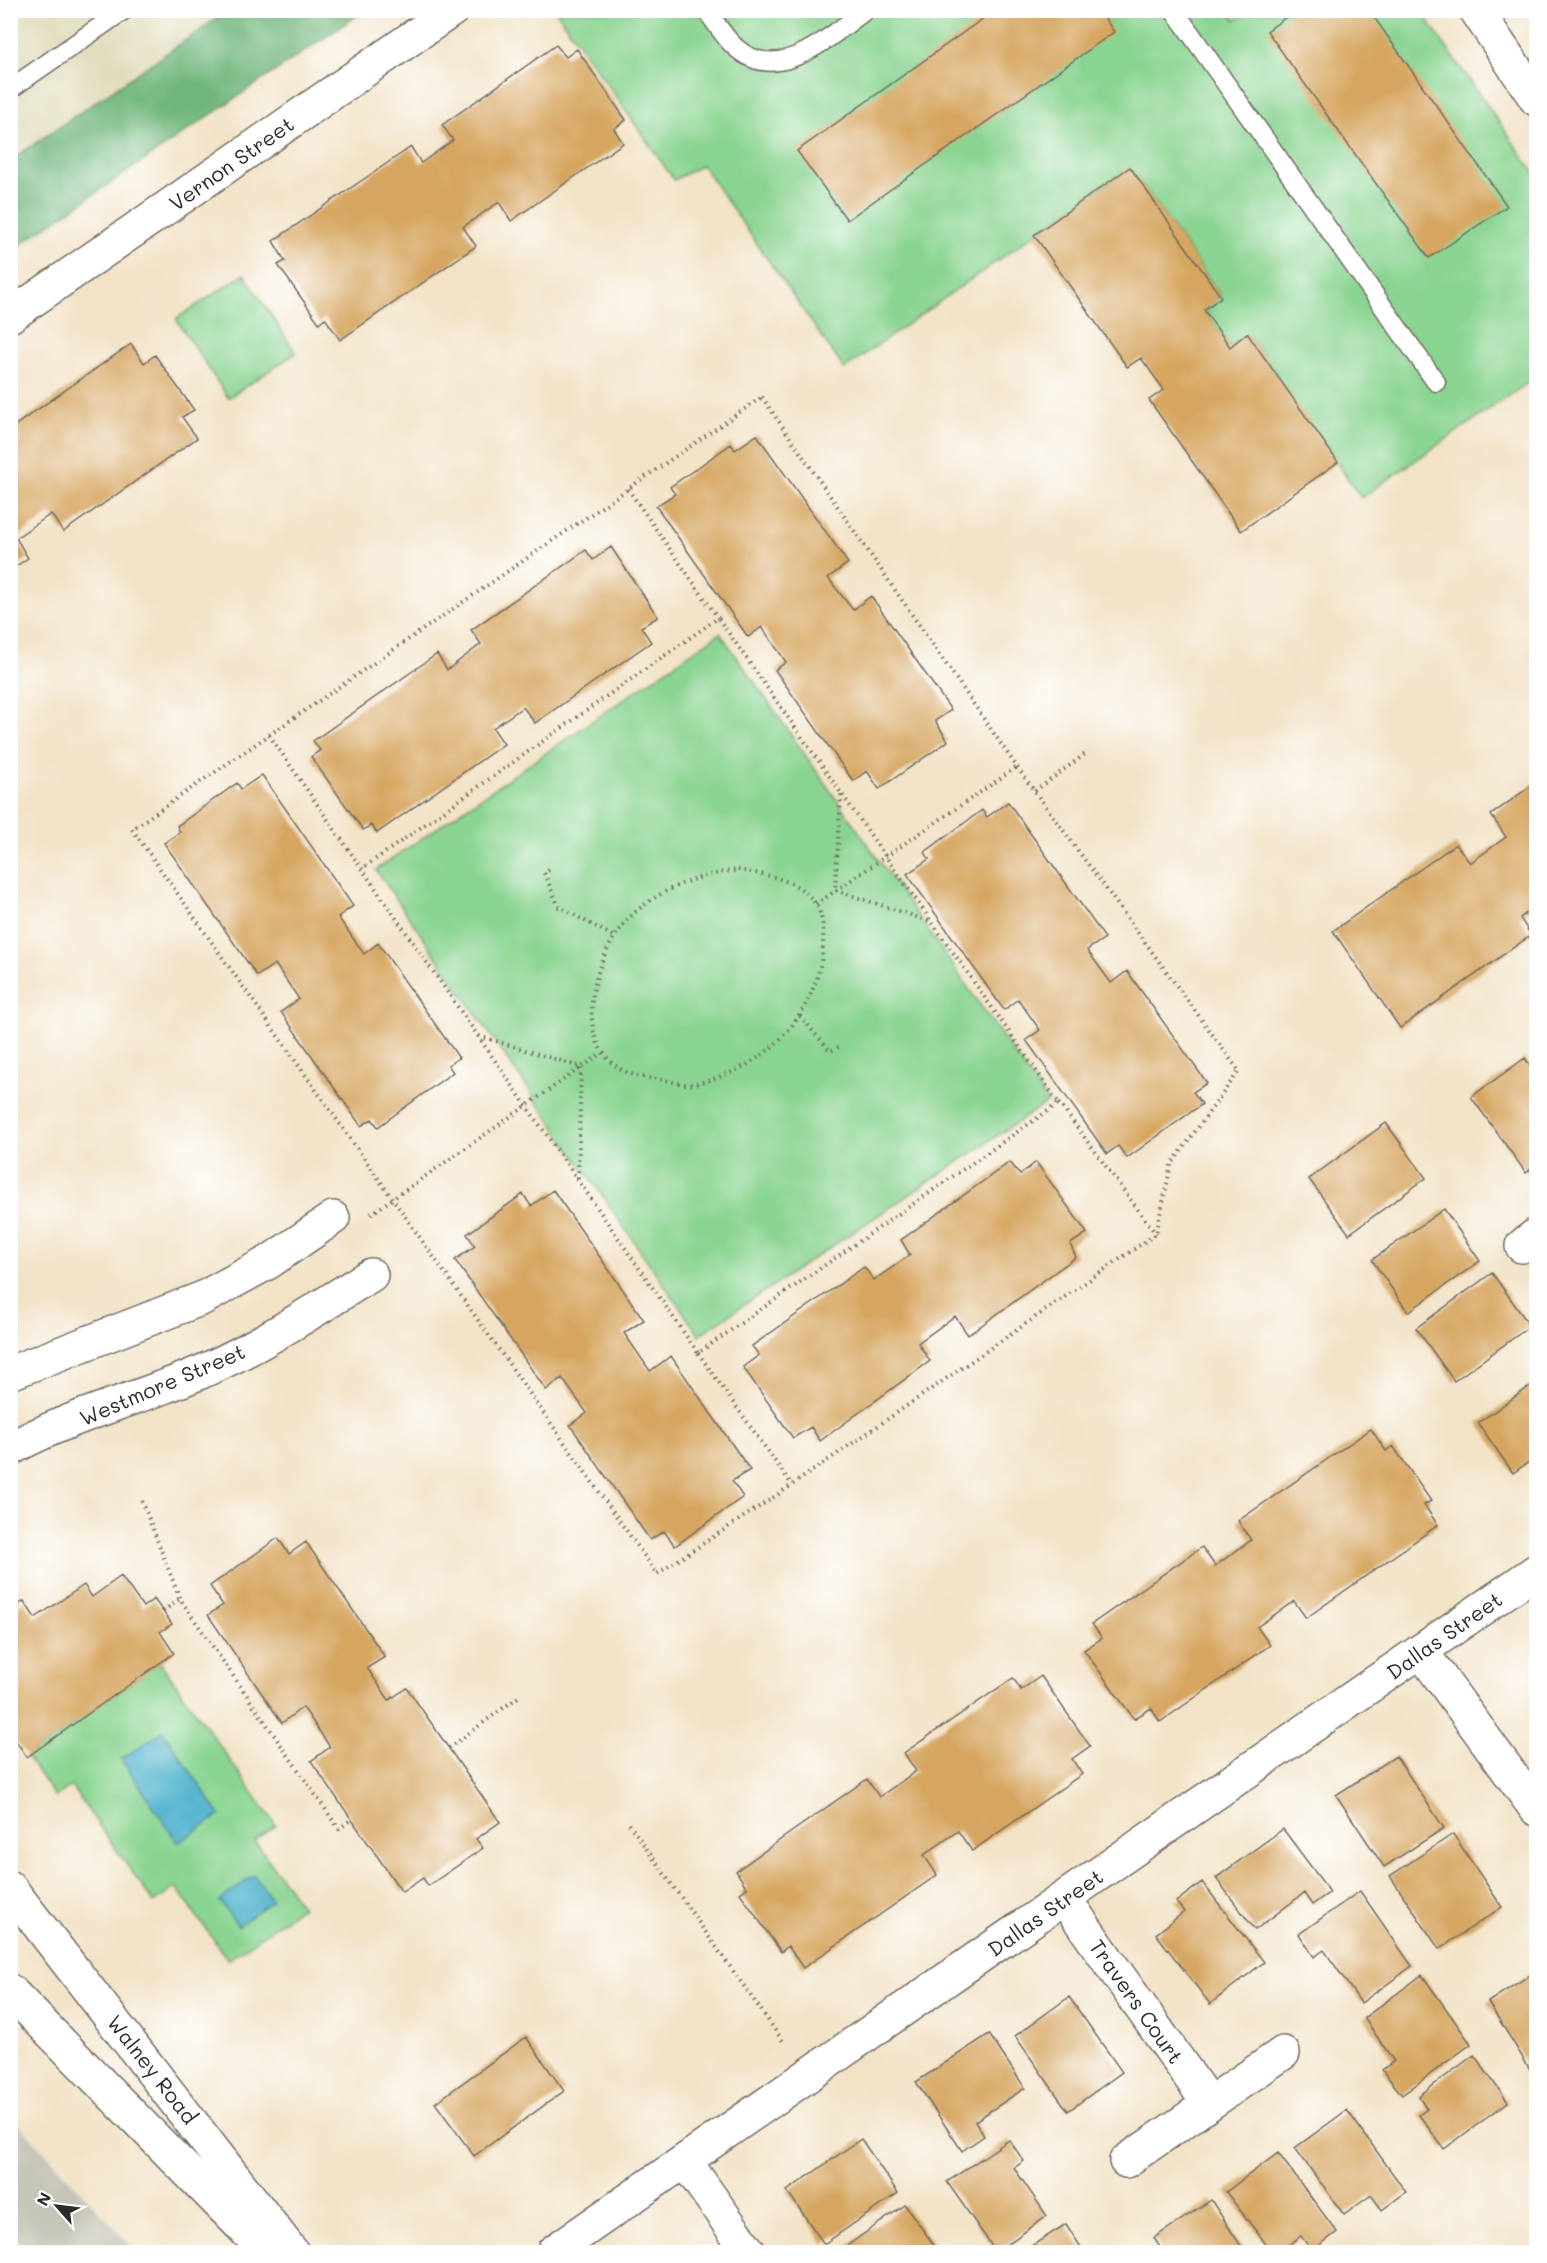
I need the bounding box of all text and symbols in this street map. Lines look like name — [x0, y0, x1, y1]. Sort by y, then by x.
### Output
street label: Vernon Street — [163, 110, 299, 216]
street label: Westmore Street — [75, 1337, 249, 1431]
street label: Dallas Street — [1381, 1585, 1507, 1685]
street label: Dallas Street — [982, 1862, 1108, 1962]
street label: Travers Court — [1084, 1934, 1190, 2068]
street label: Walney Road — [102, 2009, 204, 2129]
north arrow — [27, 2176, 87, 2236]
text: N — [31, 2188, 55, 2209]

